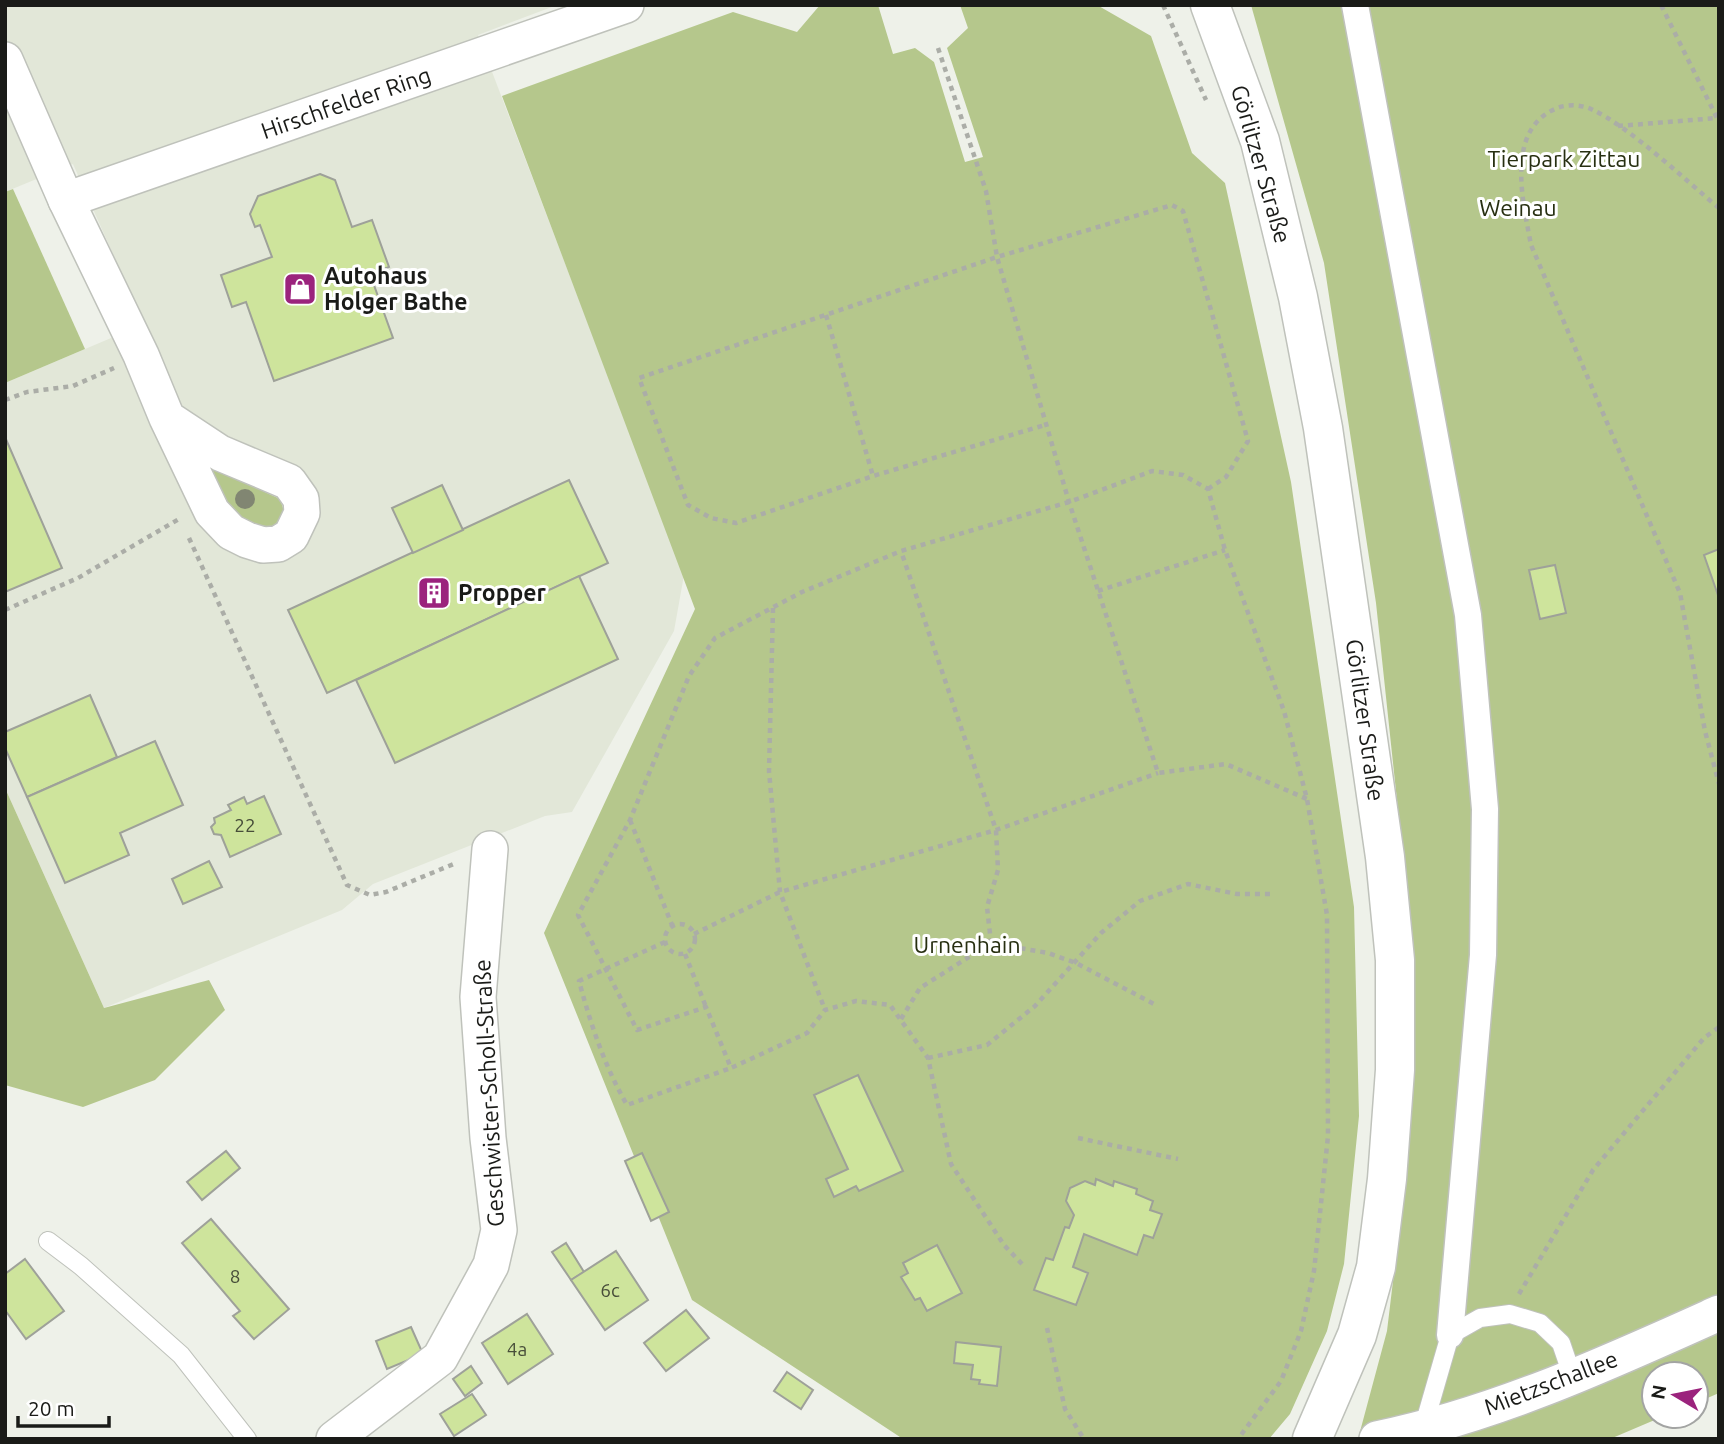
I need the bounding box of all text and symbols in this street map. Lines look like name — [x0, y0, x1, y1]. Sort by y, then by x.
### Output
street label: Hirschfelder Ring — [258, 62, 434, 143]
street label: Görlitzer Straße — [1227, 82, 1296, 246]
park label: Tierpark Zittau — [1488, 146, 1641, 171]
park label: Weinau — [1479, 195, 1557, 220]
place label: Autohaus Holger Bathe — [324, 263, 468, 314]
shop icon: Autohaus Holger Bathe — [281, 270, 319, 308]
building icon: Propper — [415, 574, 453, 612]
place label: Propper — [458, 580, 546, 605]
street label: Görlitzer Straße — [1342, 637, 1389, 803]
house number: 22 — [234, 814, 256, 836]
park label: Urnenhain — [913, 932, 1021, 957]
street label: Geschwister-Scholl-Straße — [469, 959, 508, 1227]
house number: 8 — [230, 1265, 240, 1287]
house number: 6c — [600, 1279, 620, 1301]
house number: 4a — [507, 1338, 527, 1360]
street label: Mietzschallee — [1481, 1346, 1621, 1419]
north arrow — [1640, 1360, 1710, 1430]
text: N — [1646, 1383, 1670, 1401]
scale bar — [18, 1384, 108, 1428]
text: 20 m — [28, 1396, 75, 1420]

